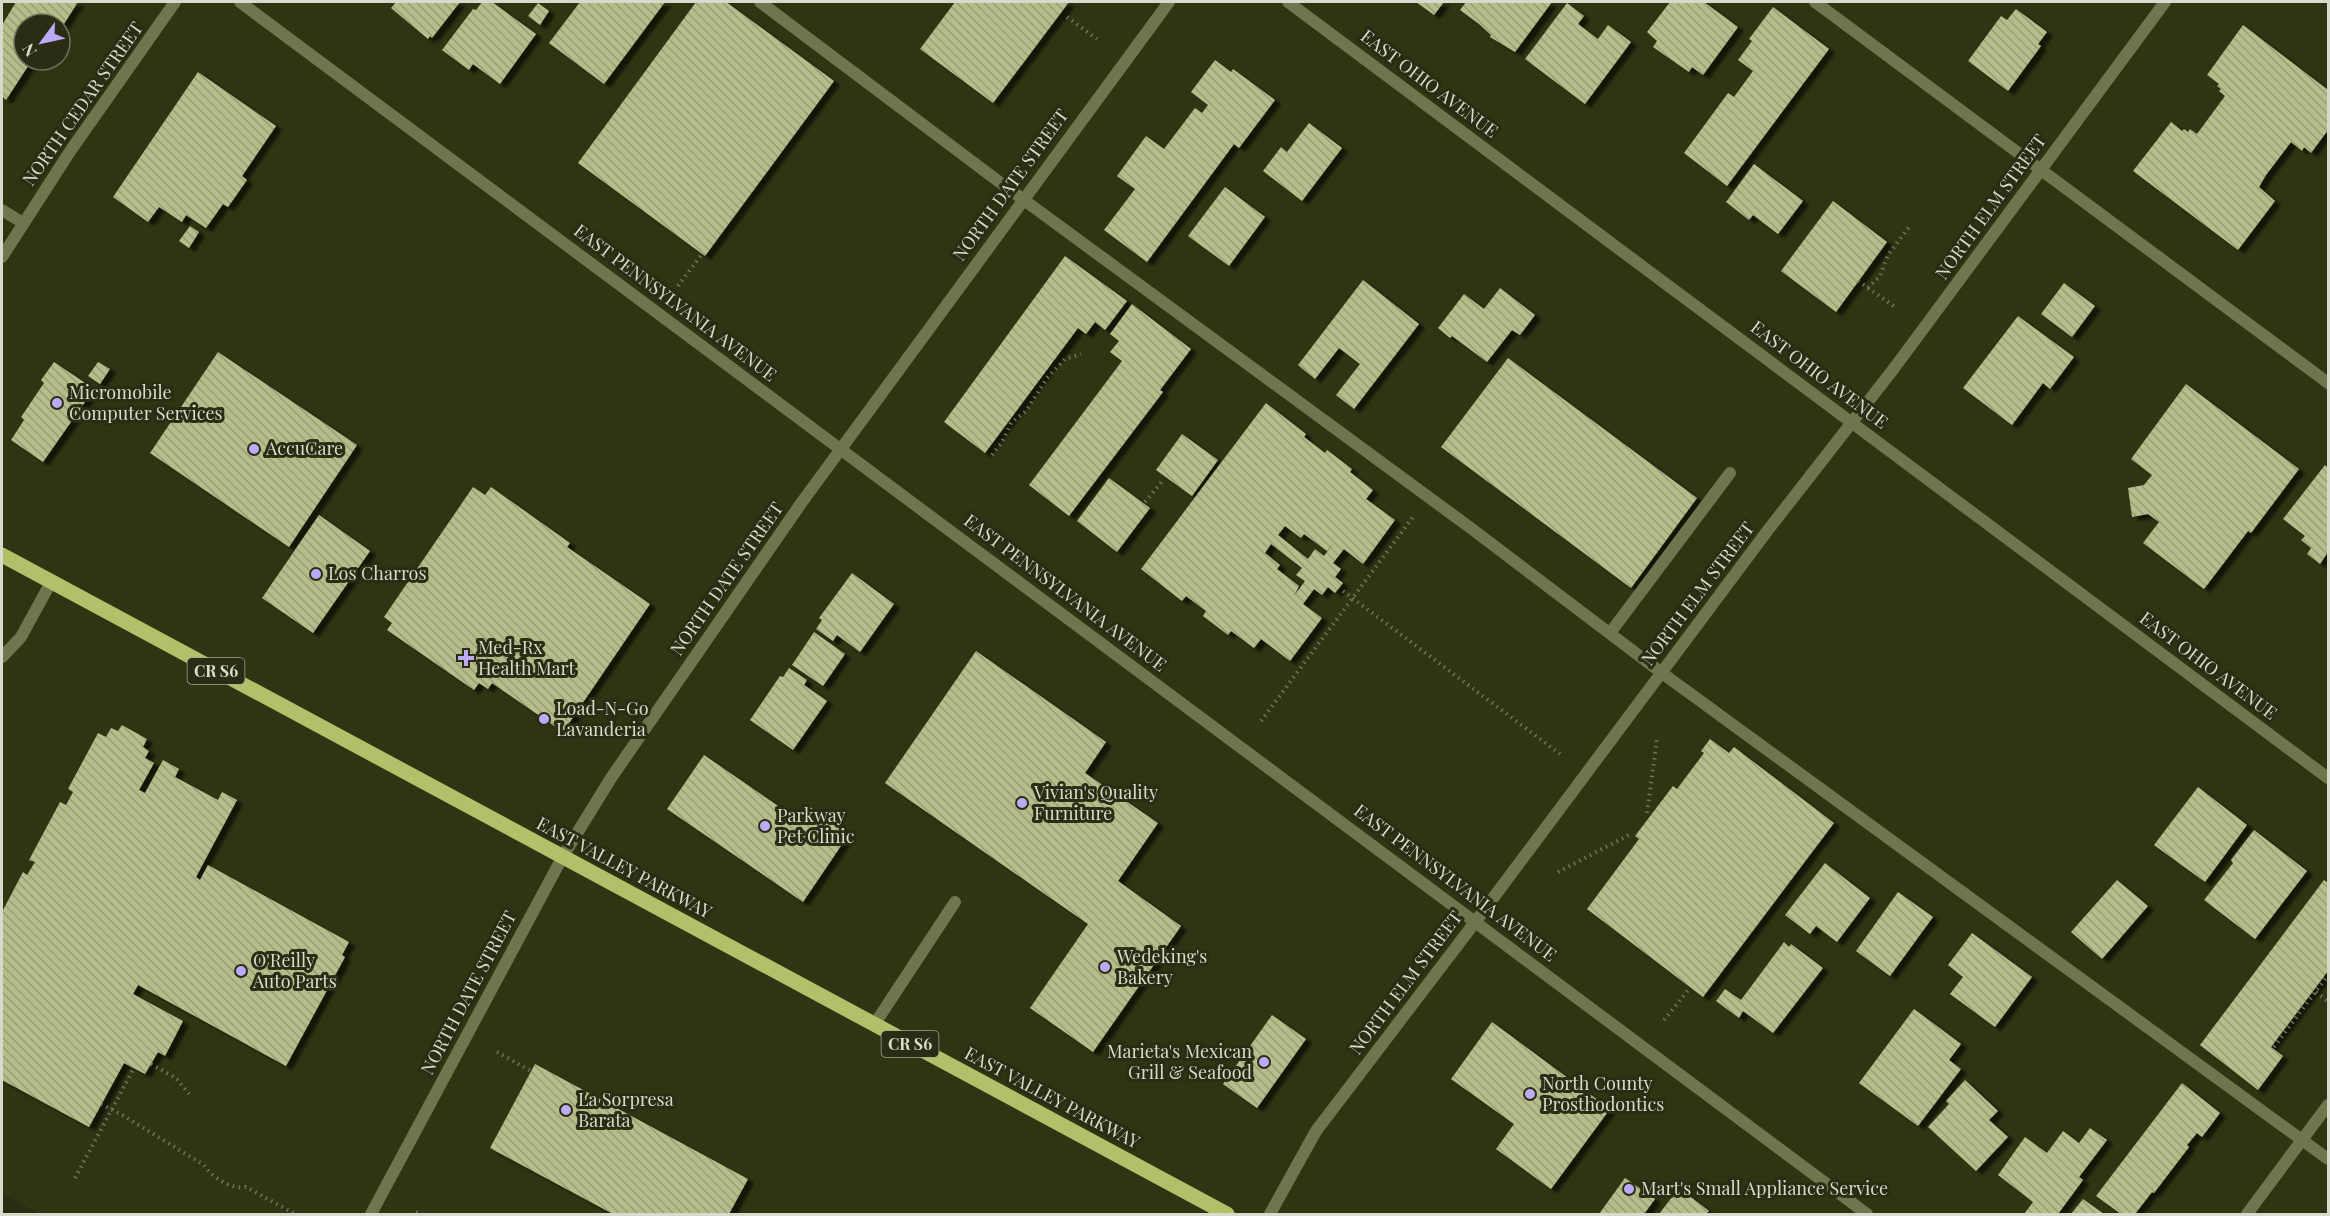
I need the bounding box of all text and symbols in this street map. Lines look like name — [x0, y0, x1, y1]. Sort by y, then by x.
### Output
north arrow — [12, 12, 72, 72]
street label: NORTH CEDAR STREET — [18, 18, 148, 190]
street label: EAST OHIO AVENUE — [1356, 24, 1503, 143]
street label: NORTH DATE STREET — [947, 104, 1073, 265]
street label: NORTH ELM STREET — [1929, 129, 2051, 284]
street label: EAST PENNSYLVANIA AVENUE — [570, 218, 782, 386]
street label: EAST OHIO AVENUE — [1746, 315, 1893, 434]
place label: Micromobile Computer Services — [69, 380, 223, 425]
marker: Micromobile Computer Services — [50, 396, 64, 410]
place label: AccuCare — [265, 436, 343, 460]
marker: AccuCare — [247, 442, 261, 456]
street label: NORTH DATE STREET — [664, 497, 788, 660]
street label: EAST PENNSYLVANIA AVENUE — [960, 508, 1172, 676]
street label: NORTH ELM STREET — [1635, 517, 1759, 670]
place label: Los Charros — [328, 561, 426, 585]
marker: Los Charros — [309, 567, 323, 581]
street label: EAST OHIO AVENUE — [2135, 606, 2282, 725]
place label: Med-Rx Health Mart — [478, 635, 576, 680]
marker: Med-Rx Health Mart — [459, 651, 473, 665]
road number: CR S6 — [188, 658, 244, 684]
place label: Load-N-Go Lavanderia — [556, 696, 649, 741]
marker: Load-N-Go Lavanderia — [537, 712, 551, 726]
place label: Vivian's Quality Furniture — [1033, 780, 1158, 825]
marker: Vivian's Quality Furniture — [1015, 796, 1029, 810]
street label: EAST PENNSYLVANIA AVENUE — [1350, 798, 1562, 966]
place label: Parkway Pet Clinic — [777, 803, 855, 848]
street label: EAST VALLEY PARKWAY — [533, 811, 717, 924]
marker: Parkway Pet Clinic — [758, 819, 772, 833]
street label: NORTH ELM STREET — [1343, 906, 1467, 1059]
street label: NORTH DATE STREET — [415, 907, 521, 1078]
place label: Wedeking's Bakery — [1116, 944, 1207, 989]
place label: O'Reilly Auto Parts — [252, 948, 337, 993]
marker: Wedeking's Bakery — [1098, 960, 1112, 974]
marker: O'Reilly Auto Parts — [234, 964, 248, 978]
road number: CR S6 — [882, 1031, 938, 1057]
place label: Marieta's Mexican Grill & Seafood — [1107, 1039, 1253, 1084]
street label: EAST VALLEY PARKWAY — [961, 1041, 1145, 1154]
marker: Marieta's Mexican Grill & Seafood — [1257, 1055, 1271, 1069]
place label: North County Prosthodontics — [1542, 1071, 1664, 1116]
place label: La Sorpresa Barata — [578, 1087, 674, 1132]
marker: North County Prosthodontics — [1523, 1087, 1537, 1101]
marker: La Sorpresa Barata — [559, 1103, 573, 1117]
place label: Mart's Small Appliance Service — [1641, 1176, 1888, 1200]
marker: Mart's Small Appliance Service — [1622, 1182, 1636, 1196]

